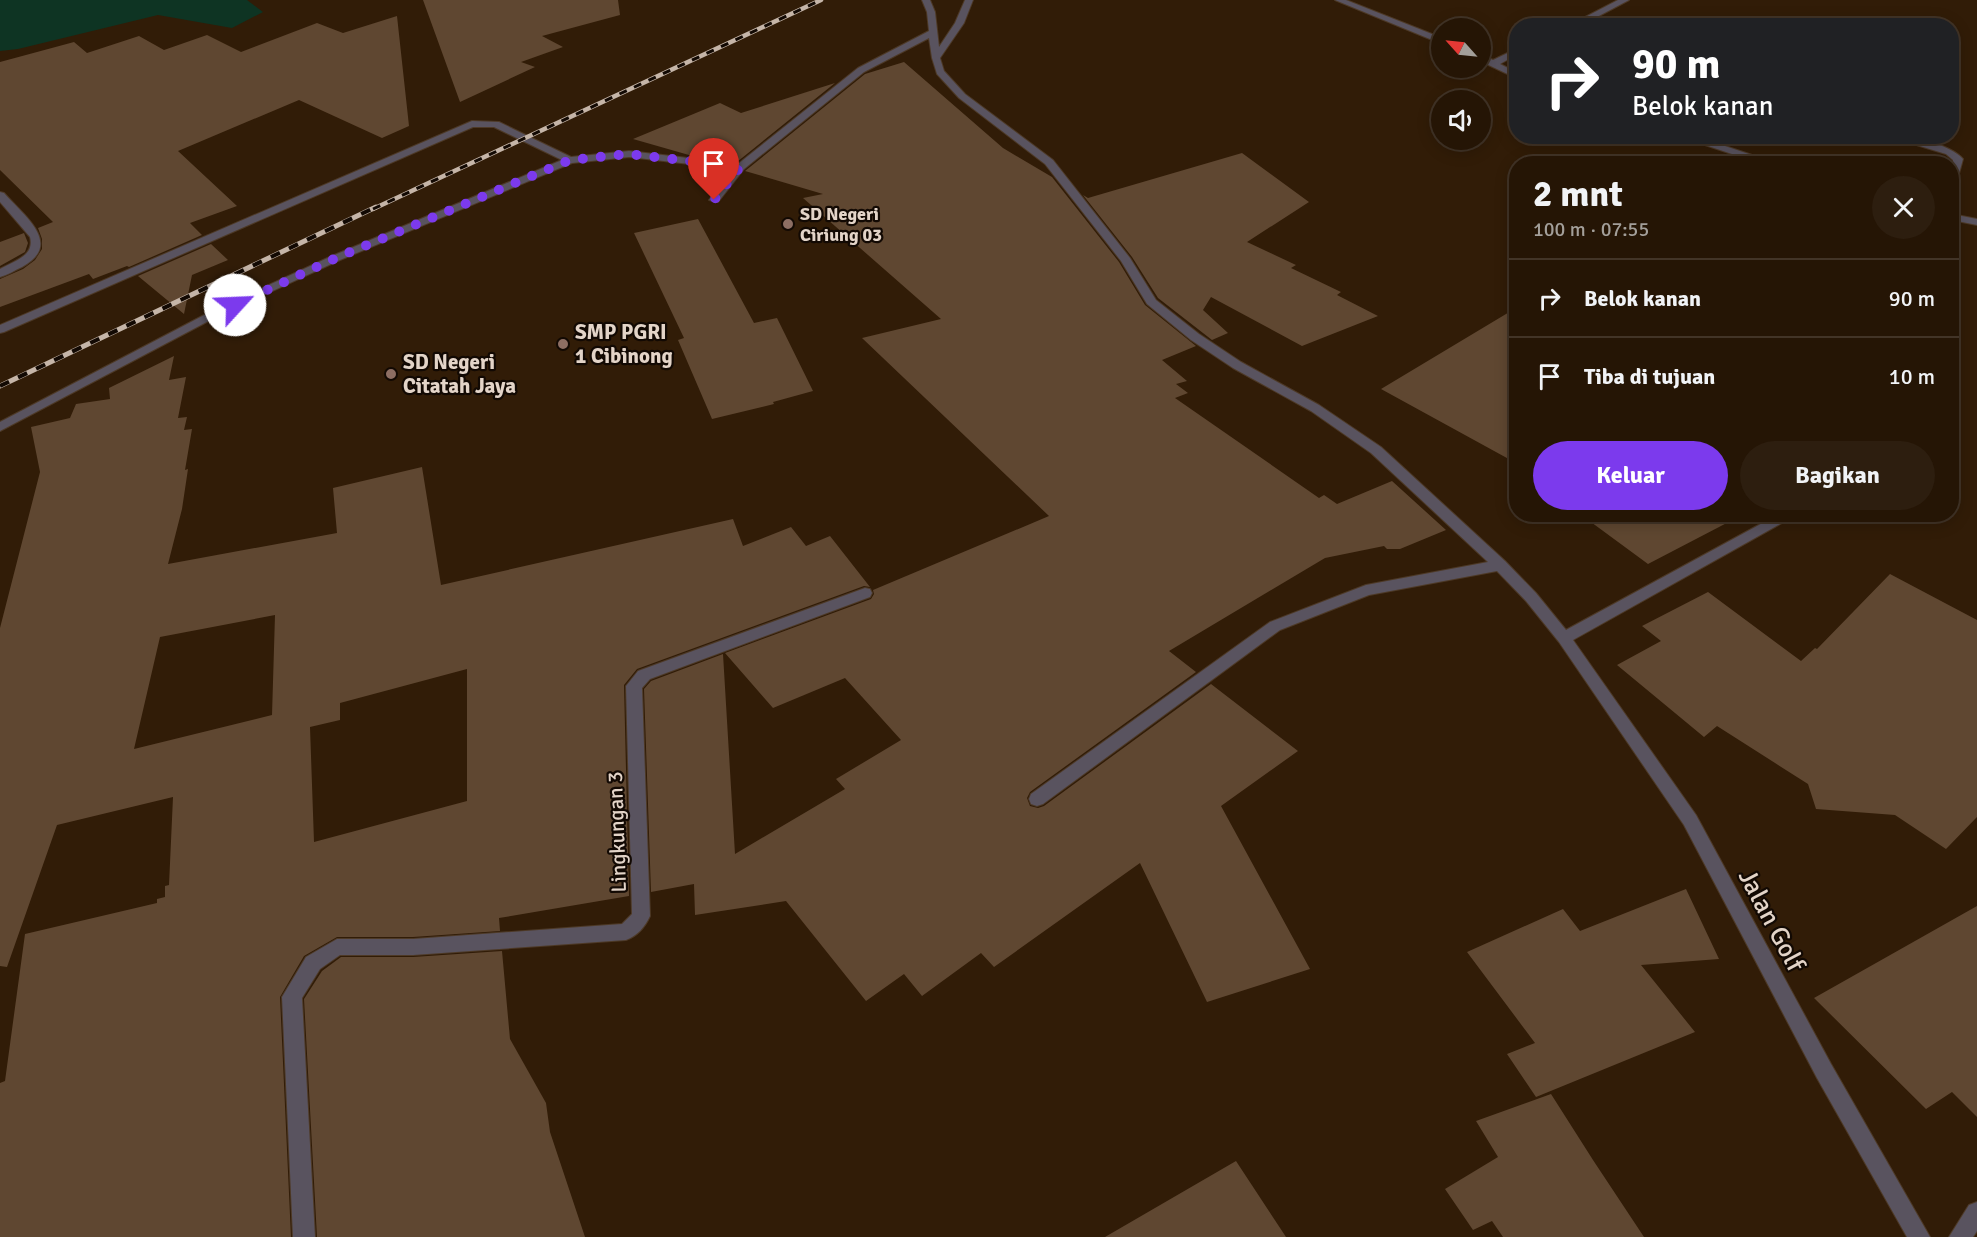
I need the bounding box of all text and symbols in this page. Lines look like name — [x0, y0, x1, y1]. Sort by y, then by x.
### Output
north arrow — [1431, 18, 1491, 78]
map controls — [1431, 18, 1491, 150]
text: 90 m — [1632, 39, 1721, 90]
icon: right — [1533, 42, 1611, 120]
button: sound — [1431, 90, 1491, 150]
text: Belok kanan — [1632, 90, 1773, 123]
pin — [688, 138, 739, 200]
icon: arrive — [697, 147, 730, 180]
text: 2 mnt — [1533, 172, 1623, 217]
button: close — [1872, 176, 1935, 239]
place label: SD Negeri Ciriung 03 — [800, 203, 882, 246]
marker: SD Negeri Ciriung 03 — [781, 217, 795, 231]
text: 100 m · 07:55 — [1533, 217, 1649, 242]
position arrow — [203, 273, 267, 337]
icon: right — [1533, 282, 1566, 315]
text: Belok kanan — [1584, 285, 1701, 312]
text: 90 m — [1889, 285, 1935, 312]
place label: SMP PGRI 1 Cibinong — [575, 319, 673, 369]
marker: SMP PGRI 1 Cibinong — [556, 337, 570, 351]
place label: SD Negeri Citatah Jaya — [403, 349, 516, 399]
icon: arrive — [1533, 360, 1566, 393]
text: Tiba di tujuan — [1584, 363, 1715, 390]
text: 10 m — [1889, 363, 1935, 390]
marker: SD Negeri Citatah Jaya — [384, 367, 398, 381]
button: Keluar — [1533, 441, 1728, 510]
button: Bagikan — [1740, 441, 1935, 510]
street label: Lingkungan 3 — [602, 771, 632, 893]
street label: Jalan Golf — [1731, 864, 1812, 978]

